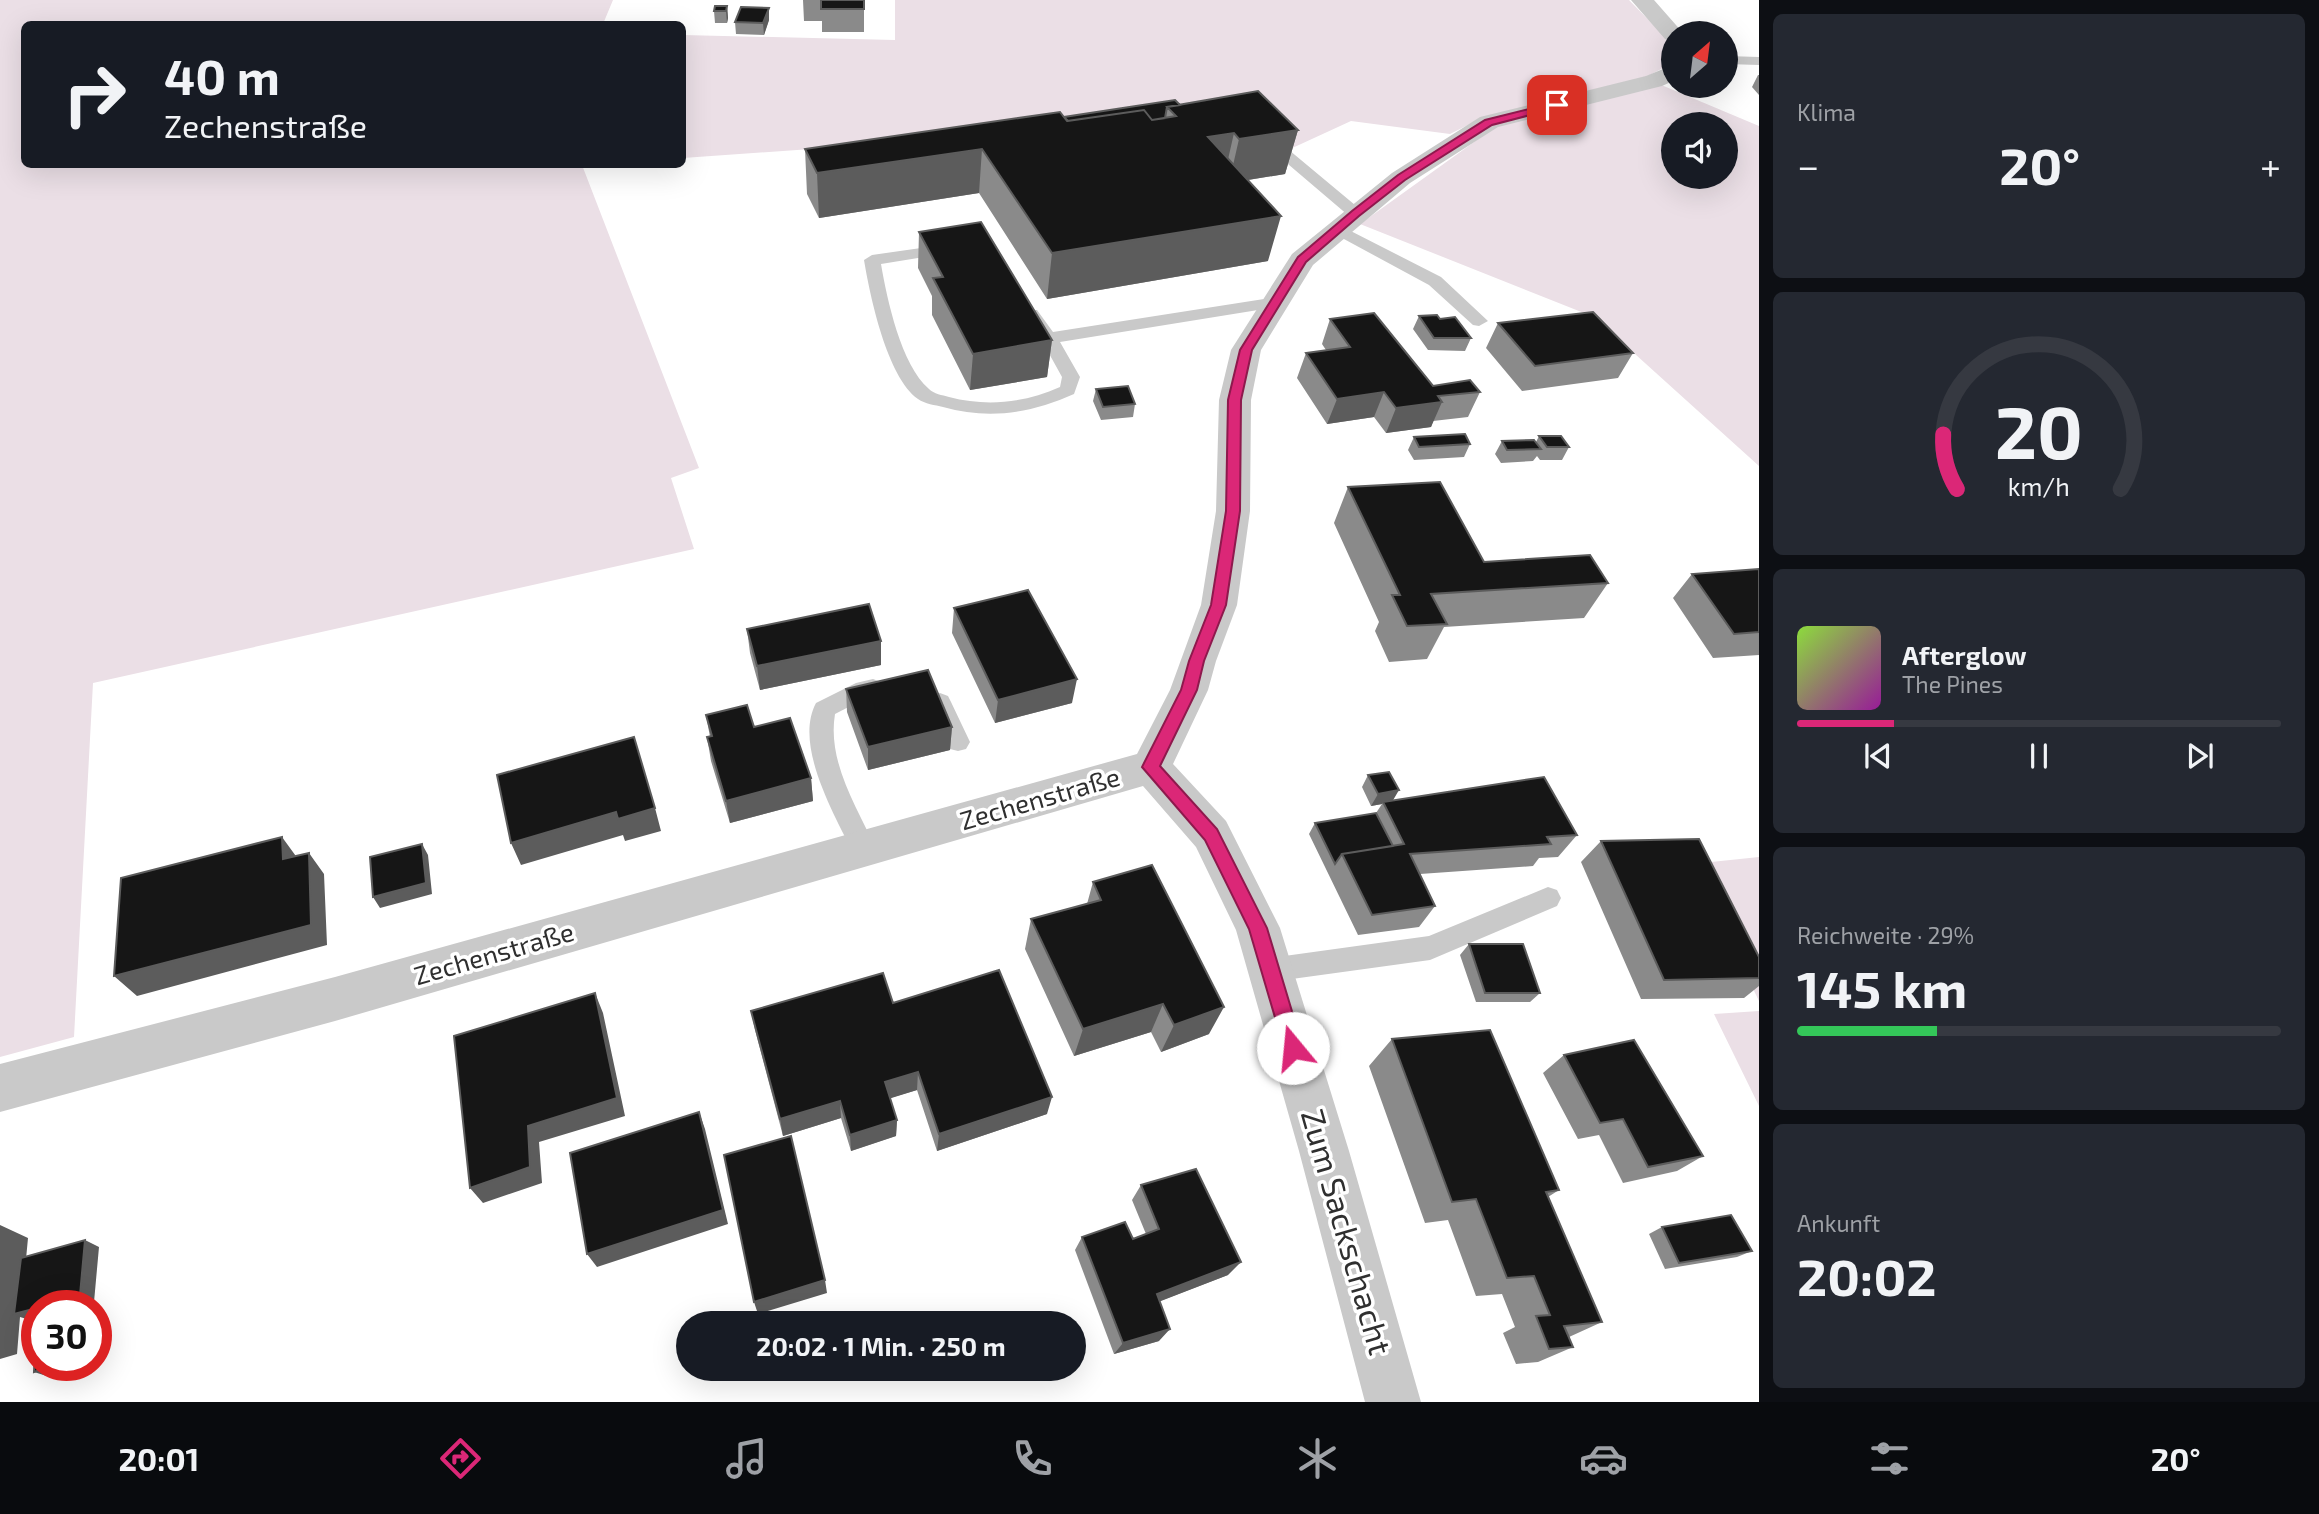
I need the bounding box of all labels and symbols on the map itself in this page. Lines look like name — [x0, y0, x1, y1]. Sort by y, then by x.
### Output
north arrow — [1661, 21, 1738, 98]
pin — [1527, 75, 1587, 135]
street label: Zechenstraße — [956, 760, 1123, 835]
street label: Zechenstraße — [410, 915, 577, 990]
position arrow — [1256, 1011, 1330, 1085]
street label: Zum Sackschacht — [1295, 1104, 1401, 1359]
speed limit sign: 30 — [21, 1290, 112, 1381]

